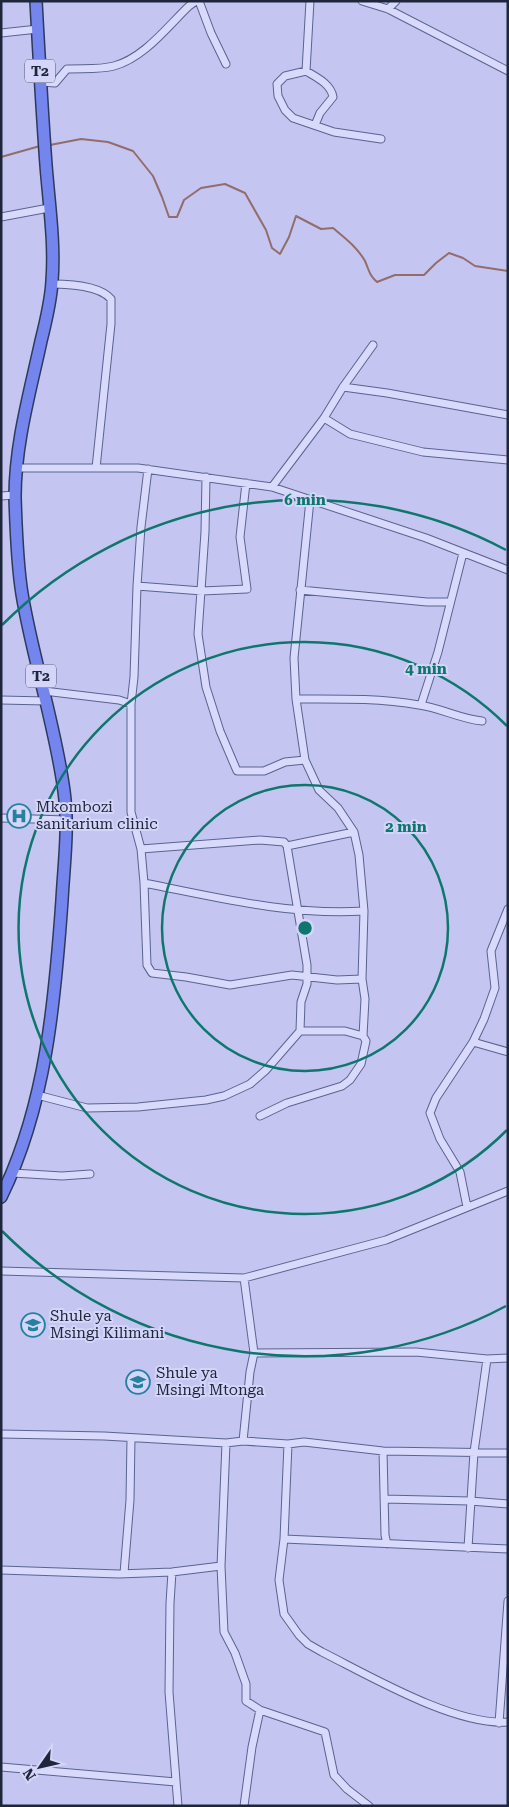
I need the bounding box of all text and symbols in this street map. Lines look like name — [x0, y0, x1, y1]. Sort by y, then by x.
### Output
road number: T2 — [25, 59, 55, 82]
text: 6 min — [284, 491, 326, 509]
text: 4 min — [405, 660, 447, 678]
road number: T2 — [26, 664, 56, 688]
place label: Mkombozi sanitarium clinic — [36, 798, 158, 833]
hospital icon: Mkombozi sanitarium clinic — [6, 803, 32, 829]
text: 2 min — [385, 818, 427, 836]
centre of rings — [296, 919, 314, 937]
place label: Shule ya Msingi Kilimani — [50, 1307, 165, 1342]
school or university icon: Shule ya Msingi Kilimani — [20, 1312, 46, 1338]
place label: Shule ya Msingi Mtonga — [156, 1364, 264, 1399]
school or university icon: Shule ya Msingi Mtonga — [125, 1369, 151, 1395]
north arrow — [15, 1742, 65, 1792]
text: N — [19, 1765, 39, 1783]

